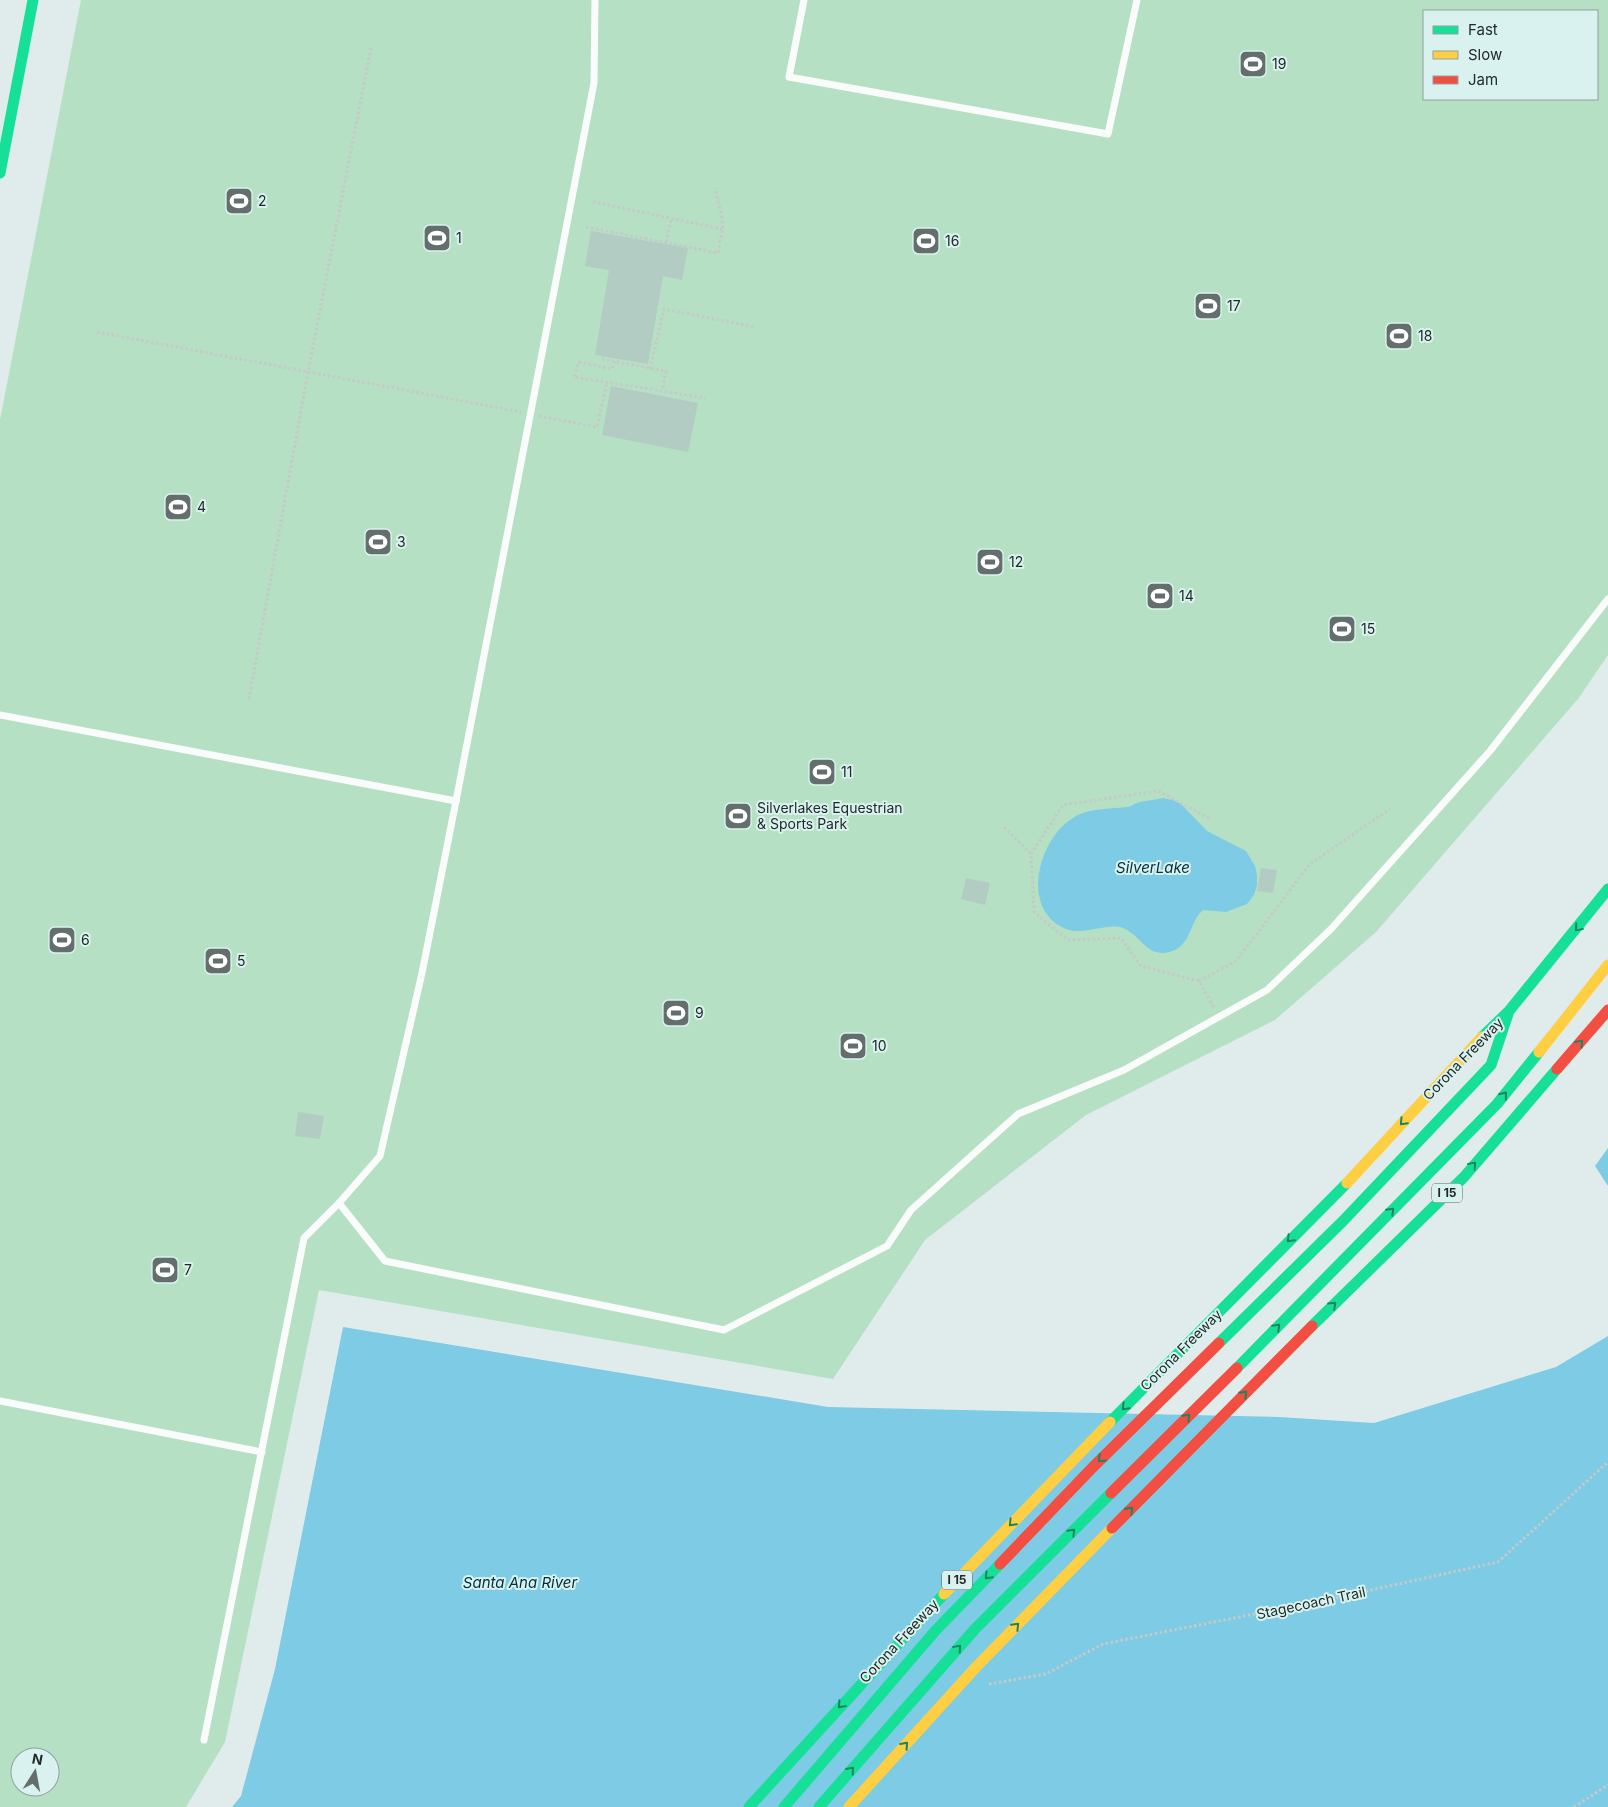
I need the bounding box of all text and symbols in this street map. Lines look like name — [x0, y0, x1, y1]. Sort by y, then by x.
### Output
legend — [1423, 10, 1598, 100]
text: Fast — [1468, 20, 1498, 39]
text: Slow — [1468, 45, 1502, 64]
sports icon: 19 — [1238, 49, 1268, 79]
place label: 19 — [1272, 55, 1286, 72]
text: Jam — [1468, 70, 1498, 89]
sports icon: 2 — [224, 186, 254, 216]
place label: 2 — [258, 192, 267, 209]
sports icon: 1 — [422, 223, 452, 253]
sports icon: 16 — [911, 226, 941, 256]
place label: 1 — [456, 229, 462, 246]
place label: 16 — [945, 232, 959, 249]
sports icon: 17 — [1193, 291, 1223, 321]
place label: 17 — [1227, 297, 1241, 314]
sports icon: 18 — [1384, 321, 1414, 351]
place label: 18 — [1418, 327, 1432, 344]
sports icon: 4 — [163, 492, 193, 522]
place label: 4 — [197, 498, 206, 515]
sports icon: 3 — [363, 527, 393, 557]
place label: 3 — [397, 533, 406, 550]
sports icon: 12 — [975, 547, 1005, 577]
place label: 12 — [1009, 553, 1023, 570]
sports icon: 14 — [1145, 581, 1175, 611]
place label: 14 — [1179, 587, 1194, 604]
sports icon: 15 — [1327, 614, 1357, 644]
place label: 15 — [1361, 620, 1375, 637]
sports icon: 11 — [807, 757, 837, 787]
place label: 11 — [841, 763, 852, 780]
place label: Silverlakes Equestrian & Sports Park — [757, 799, 903, 832]
sports icon: Silverlakes Equestrian & Sports Park — [723, 801, 753, 831]
water label: SilverLake — [1116, 858, 1190, 877]
one-way arrow — [1575, 922, 1584, 931]
sports icon: 6 — [47, 925, 77, 955]
place label: 6 — [81, 931, 90, 948]
sports icon: 5 — [203, 946, 233, 976]
place label: 5 — [237, 952, 246, 969]
sports icon: 9 — [661, 998, 691, 1028]
place label: 9 — [695, 1004, 704, 1021]
street label: Corona Freeway — [1419, 1014, 1506, 1103]
sports icon: 10 — [838, 1031, 868, 1061]
place label: 10 — [872, 1037, 887, 1054]
one-way arrow — [1574, 1039, 1583, 1048]
one-way arrow — [1499, 1092, 1507, 1101]
one-way arrow — [1400, 1117, 1409, 1126]
one-way arrow — [1468, 1162, 1477, 1171]
road number: I 15 — [1432, 1184, 1462, 1202]
one-way arrow — [1385, 1208, 1394, 1217]
one-way arrow — [1287, 1234, 1296, 1243]
sports icon: 7 — [150, 1255, 180, 1285]
place label: 7 — [184, 1261, 192, 1278]
one-way arrow — [1328, 1301, 1337, 1310]
street label: Corona Freeway — [1136, 1305, 1225, 1394]
one-way arrow — [1271, 1324, 1280, 1333]
one-way arrow — [1238, 1391, 1247, 1400]
one-way arrow — [1122, 1401, 1131, 1410]
one-way arrow — [1181, 1414, 1190, 1423]
one-way arrow — [1098, 1453, 1107, 1462]
one-way arrow — [1124, 1506, 1133, 1515]
one-way arrow — [1009, 1518, 1018, 1527]
one-way arrow — [1066, 1529, 1075, 1538]
road number: I 15 — [942, 1570, 972, 1590]
one-way arrow — [985, 1570, 994, 1579]
water label: Santa Ana River — [463, 1573, 577, 1592]
street label: Stagecoach Trail — [1255, 1583, 1367, 1622]
street label: Corona Freeway — [856, 1595, 942, 1686]
one-way arrow — [1010, 1623, 1019, 1632]
one-way arrow — [952, 1645, 961, 1654]
one-way arrow — [837, 1700, 846, 1709]
one-way arrow — [900, 1741, 909, 1750]
north arrow — [10, 1747, 60, 1797]
text: N — [31, 1749, 44, 1768]
one-way arrow — [845, 1767, 854, 1776]

